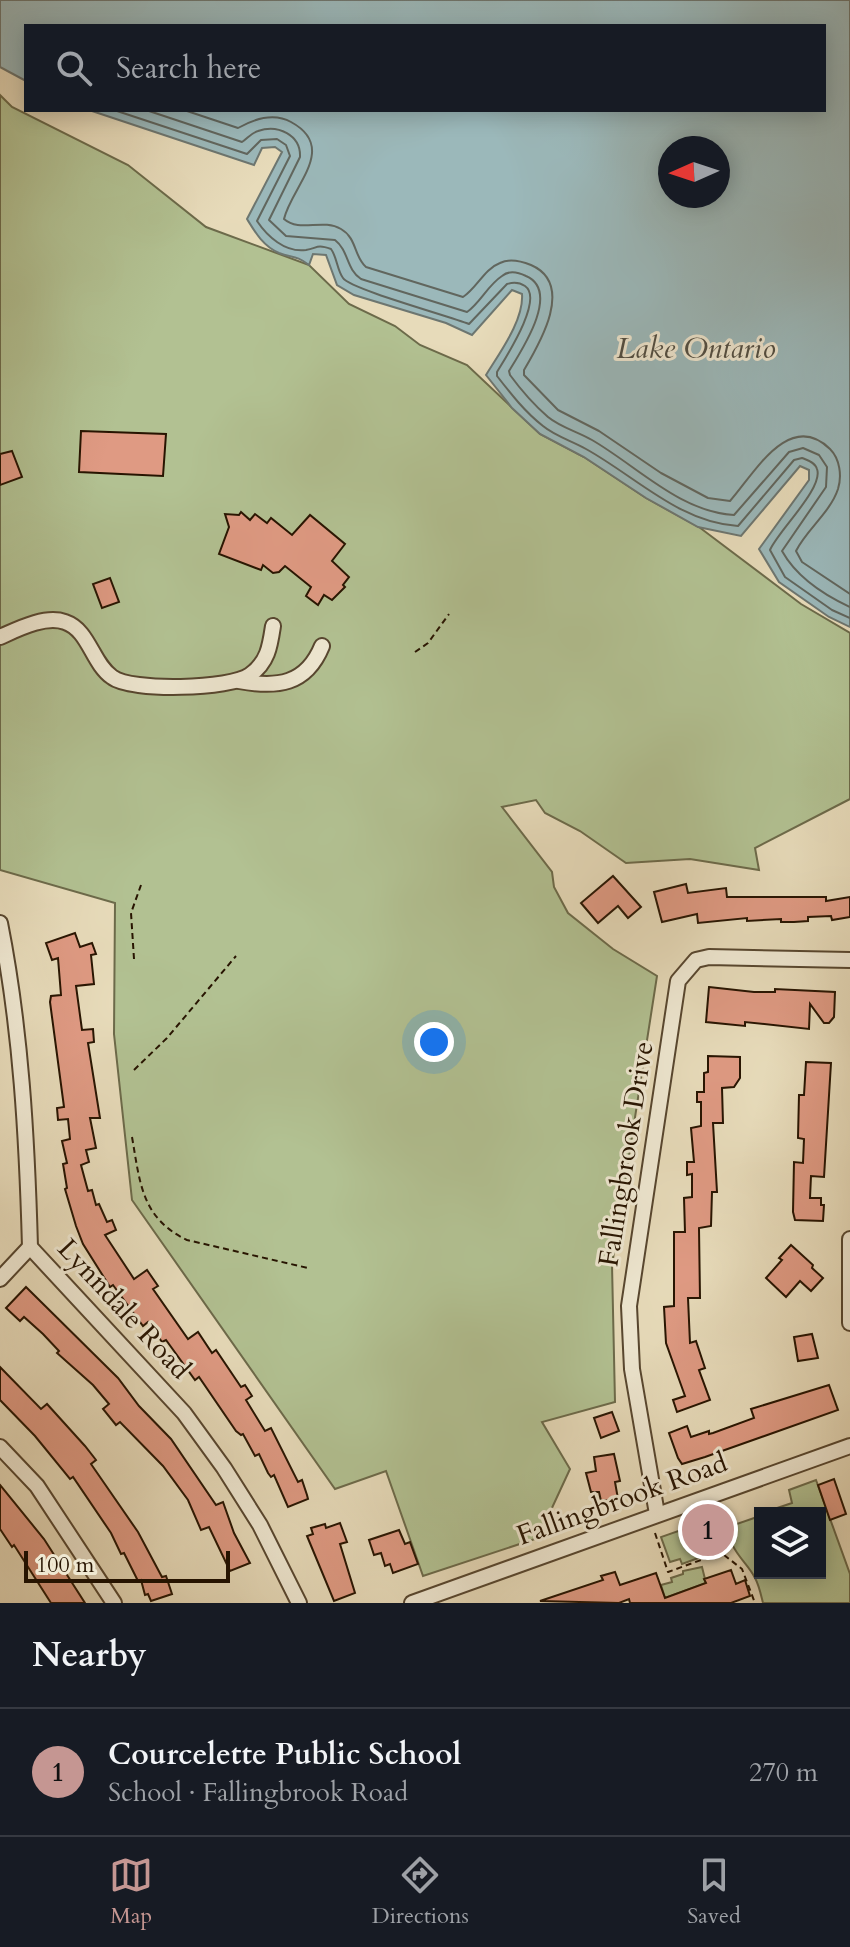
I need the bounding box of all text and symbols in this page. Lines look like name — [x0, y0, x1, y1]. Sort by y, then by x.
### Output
search box — [24, 24, 826, 112]
icon: search — [52, 46, 96, 90]
text: Search here — [116, 48, 261, 89]
north arrow — [658, 136, 730, 208]
water label: Lake Ontario — [616, 328, 776, 369]
your location — [414, 1022, 454, 1062]
street label: Fallingbrook Drive — [589, 1039, 663, 1269]
street label: Lynndale Road — [49, 1230, 199, 1388]
street label: Fallingbrook Road — [512, 1443, 733, 1555]
pin: 1 — [682, 1500, 734, 1560]
map controls — [754, 1507, 826, 1579]
button: layers — [754, 1507, 826, 1579]
scale bar — [24, 1547, 230, 1583]
text: 100 m — [36, 1550, 94, 1580]
text: Nearby — [32, 1632, 147, 1678]
text: Courcelette Public School — [108, 1734, 461, 1775]
text: 1 — [51, 1755, 65, 1790]
text: 270 m — [749, 1755, 818, 1790]
text: School · Fallingbrook Road — [108, 1775, 408, 1810]
tab: Map — [109, 1853, 153, 1931]
tab: Directions — [372, 1853, 469, 1931]
tab: Saved — [687, 1853, 741, 1931]

